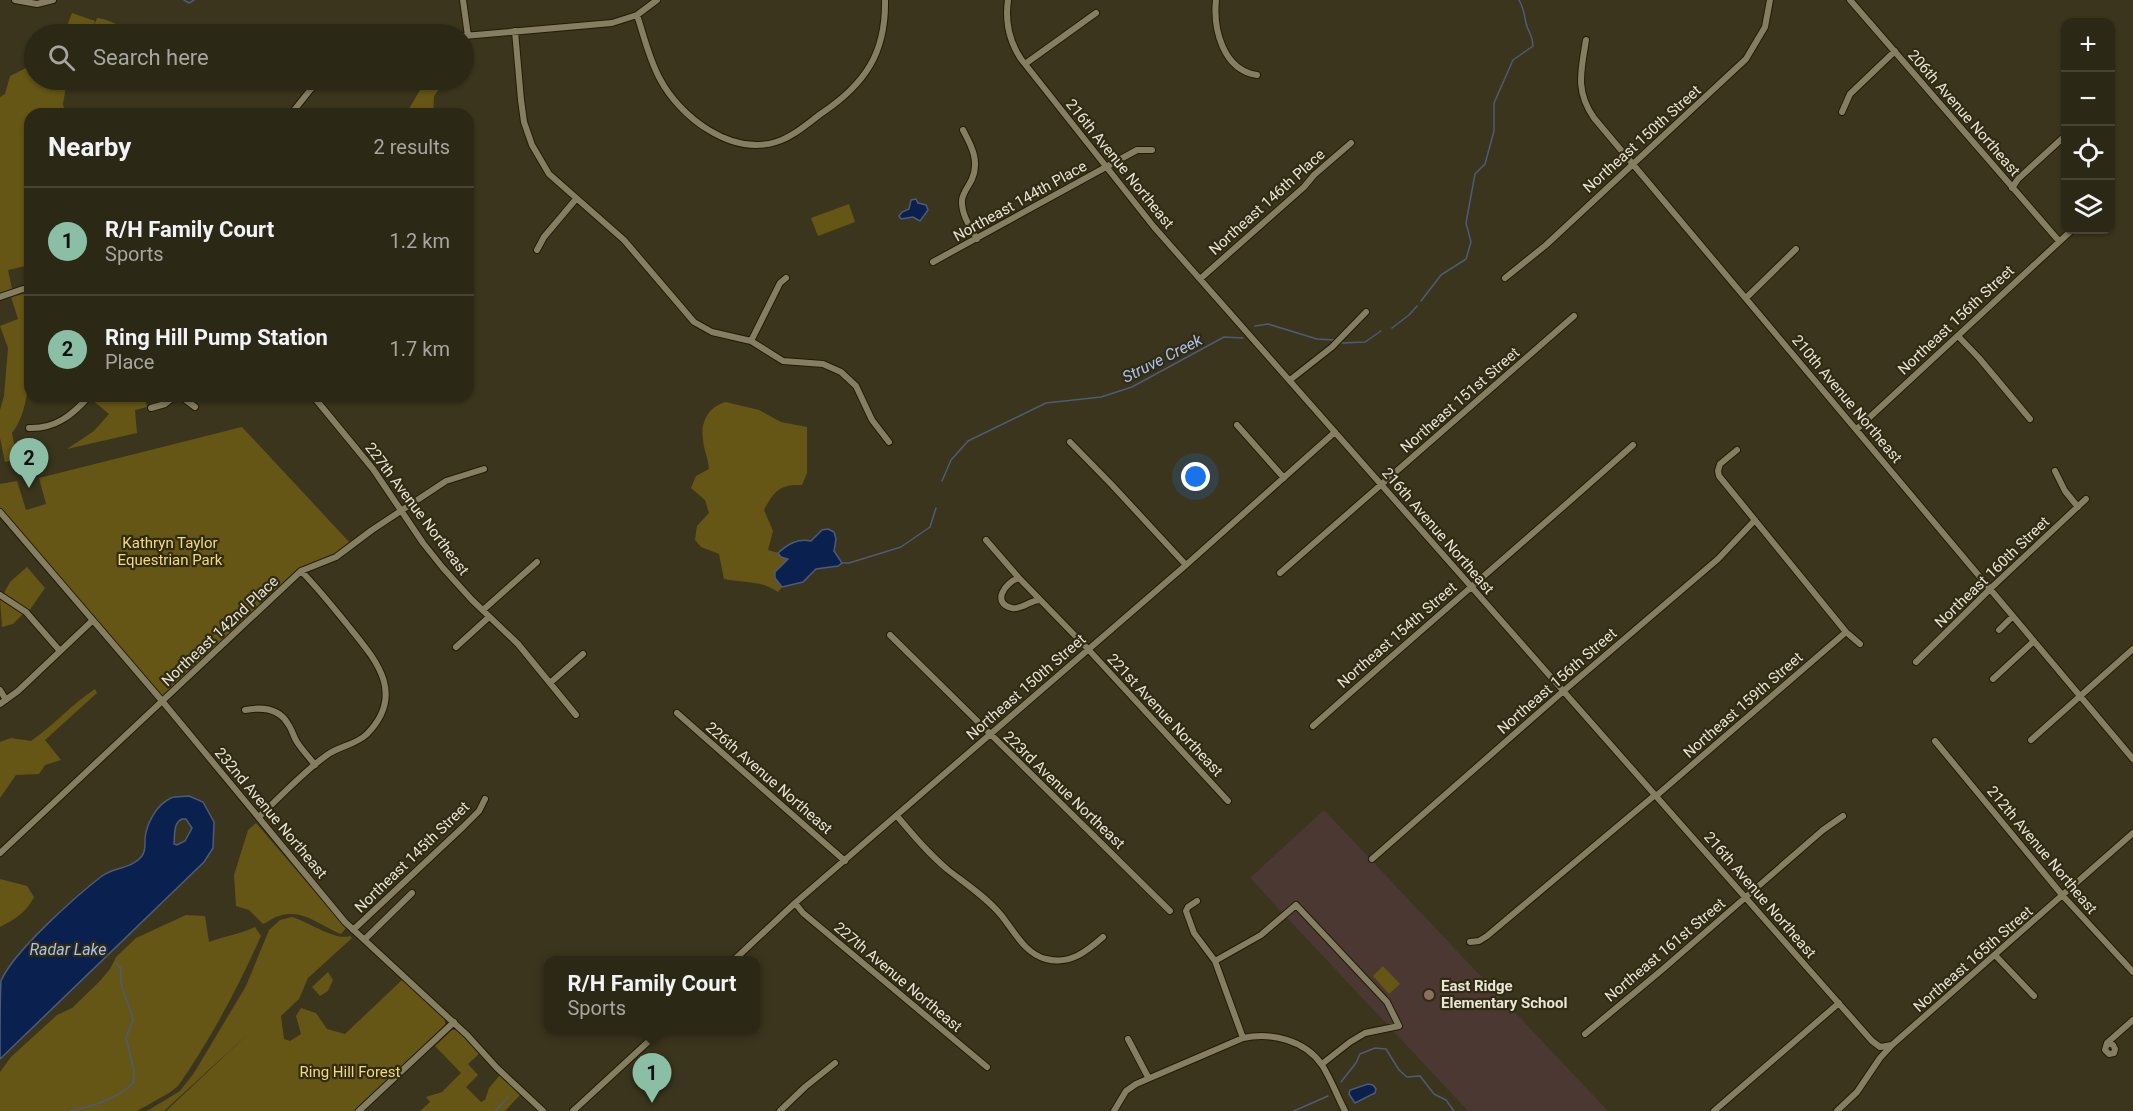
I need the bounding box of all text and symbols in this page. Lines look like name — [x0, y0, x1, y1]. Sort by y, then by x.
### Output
map controls — [2061, 18, 2115, 234]
button: + — [2061, 18, 2115, 72]
search box — [24, 24, 474, 90]
icon: search — [45, 41, 78, 74]
text: Search here — [93, 45, 209, 70]
street label: 206th Avenue Northeast — [1904, 46, 2024, 180]
button: − — [2061, 72, 2115, 126]
street label: Northeast 150th Street — [1579, 81, 1705, 197]
street label: 216th Avenue Northeast — [1062, 96, 1178, 233]
button: locate — [2061, 126, 2115, 180]
text: Nearby — [48, 132, 131, 162]
text: 2 results — [374, 135, 450, 159]
street label: Northeast 146th Place — [1205, 145, 1329, 259]
street label: Northeast 144th Place — [950, 157, 1090, 245]
button: layers — [2061, 180, 2115, 234]
text: R/H Family Court — [105, 217, 274, 242]
text: 1 — [62, 229, 73, 253]
text: 1.2 km — [390, 229, 450, 253]
text: Sports — [105, 242, 164, 266]
street label: Northeast 156th Street — [1894, 261, 2018, 378]
text: Ring Hill Pump Station — [105, 325, 328, 350]
water label: Struve Creek — [1119, 330, 1206, 387]
street label: 210th Avenue Northeast — [1788, 331, 1906, 467]
text: 2 — [62, 337, 73, 361]
text: 1.7 km — [390, 337, 450, 361]
street label: Northeast 151st Street — [1397, 343, 1523, 457]
text: Place — [105, 350, 154, 374]
pin: 2 — [9, 438, 48, 488]
street label: 227th Avenue Northeast — [361, 439, 473, 579]
your location — [1181, 462, 1210, 491]
street label: 216th Avenue Northeast — [1378, 464, 1498, 598]
street label: Northeast 160th Street — [1931, 513, 2053, 631]
park label: Kathryn Taylor Equestrian Park — [118, 534, 223, 569]
street label: Northeast 142nd Place — [158, 572, 282, 690]
street label: Northeast 154th Street — [1334, 578, 1460, 692]
street label: Northeast 156th Street — [1494, 624, 1620, 738]
street label: Northeast 150th Street — [963, 630, 1089, 744]
street label: Northeast 159th Street — [1680, 648, 1806, 762]
street label: 221st Avenue Northeast — [1103, 650, 1227, 780]
street label: 226th Avenue Northeast — [702, 718, 836, 838]
street label: 223rd Avenue Northeast — [1000, 727, 1129, 853]
street label: 232nd Avenue Northeast — [211, 744, 331, 882]
street label: 212th Avenue Northeast — [1983, 782, 2101, 918]
street label: Northeast 145th Street — [351, 798, 473, 916]
street label: 216th Avenue Northeast — [1700, 828, 1820, 962]
street label: Northeast 161st Street — [1601, 894, 1729, 1006]
street label: Northeast 165th Street — [1910, 902, 2036, 1016]
street label: 227th Avenue Northeast — [830, 918, 966, 1036]
water label: Radar Lake — [29, 940, 107, 959]
popup — [544, 956, 760, 1034]
text: R/H Family Court — [567, 971, 737, 996]
place label: East Ridge Elementary School — [1441, 977, 1567, 1012]
marker: East Ridge Elementary School — [1422, 988, 1436, 1002]
text: Sports — [567, 996, 626, 1020]
pin: 1 — [632, 1054, 672, 1103]
park label: Ring Hill Forest — [300, 1063, 401, 1081]

